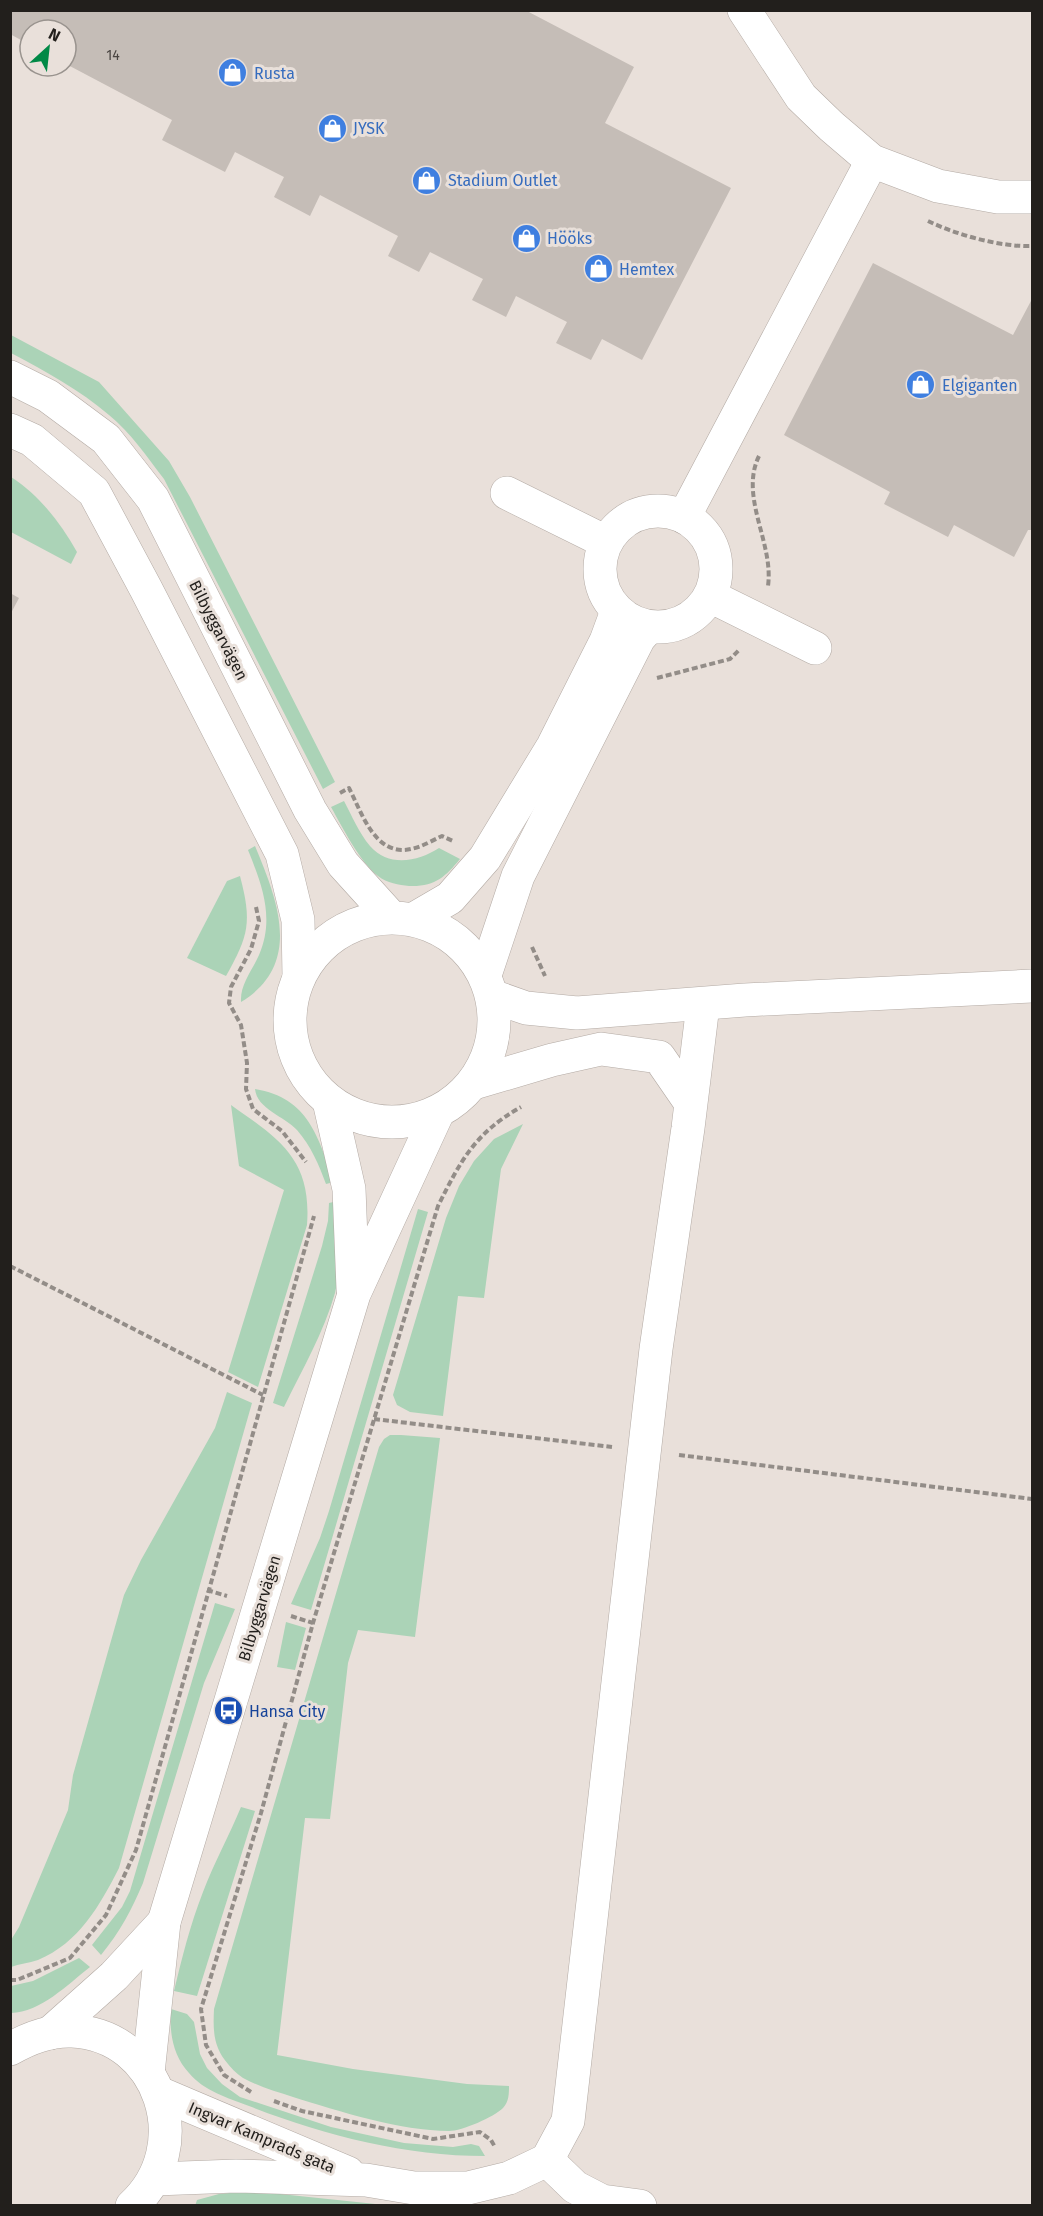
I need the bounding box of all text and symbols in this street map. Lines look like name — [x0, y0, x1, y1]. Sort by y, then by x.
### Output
north arrow — [18, 18, 78, 78]
text: N — [46, 24, 64, 46]
house number: 14 — [106, 47, 120, 64]
shop icon: Rusta — [217, 57, 249, 89]
place label: Rusta — [254, 64, 295, 83]
shop icon: JYSK — [316, 112, 348, 144]
place label: JYSK — [353, 119, 385, 138]
shop icon: Stadium Outlet — [411, 164, 443, 196]
place label: Stadium Outlet — [448, 171, 558, 190]
shop icon: Hööks — [510, 222, 542, 254]
place label: Hööks — [547, 229, 592, 248]
shop icon: Hemtex — [582, 253, 614, 285]
place label: Hemtex — [619, 260, 674, 279]
shop icon: Elgiganten — [905, 369, 937, 401]
place label: Elgiganten — [942, 376, 1018, 395]
street label: Bilbyggarvägen — [185, 577, 252, 683]
street label: Bilbyggarvägen — [234, 1553, 285, 1663]
bus stop icon: Hansa City — [212, 1695, 244, 1727]
place label: Hansa City — [249, 1702, 325, 1721]
street label: Ingvar Kamprads gata — [186, 2098, 338, 2177]

